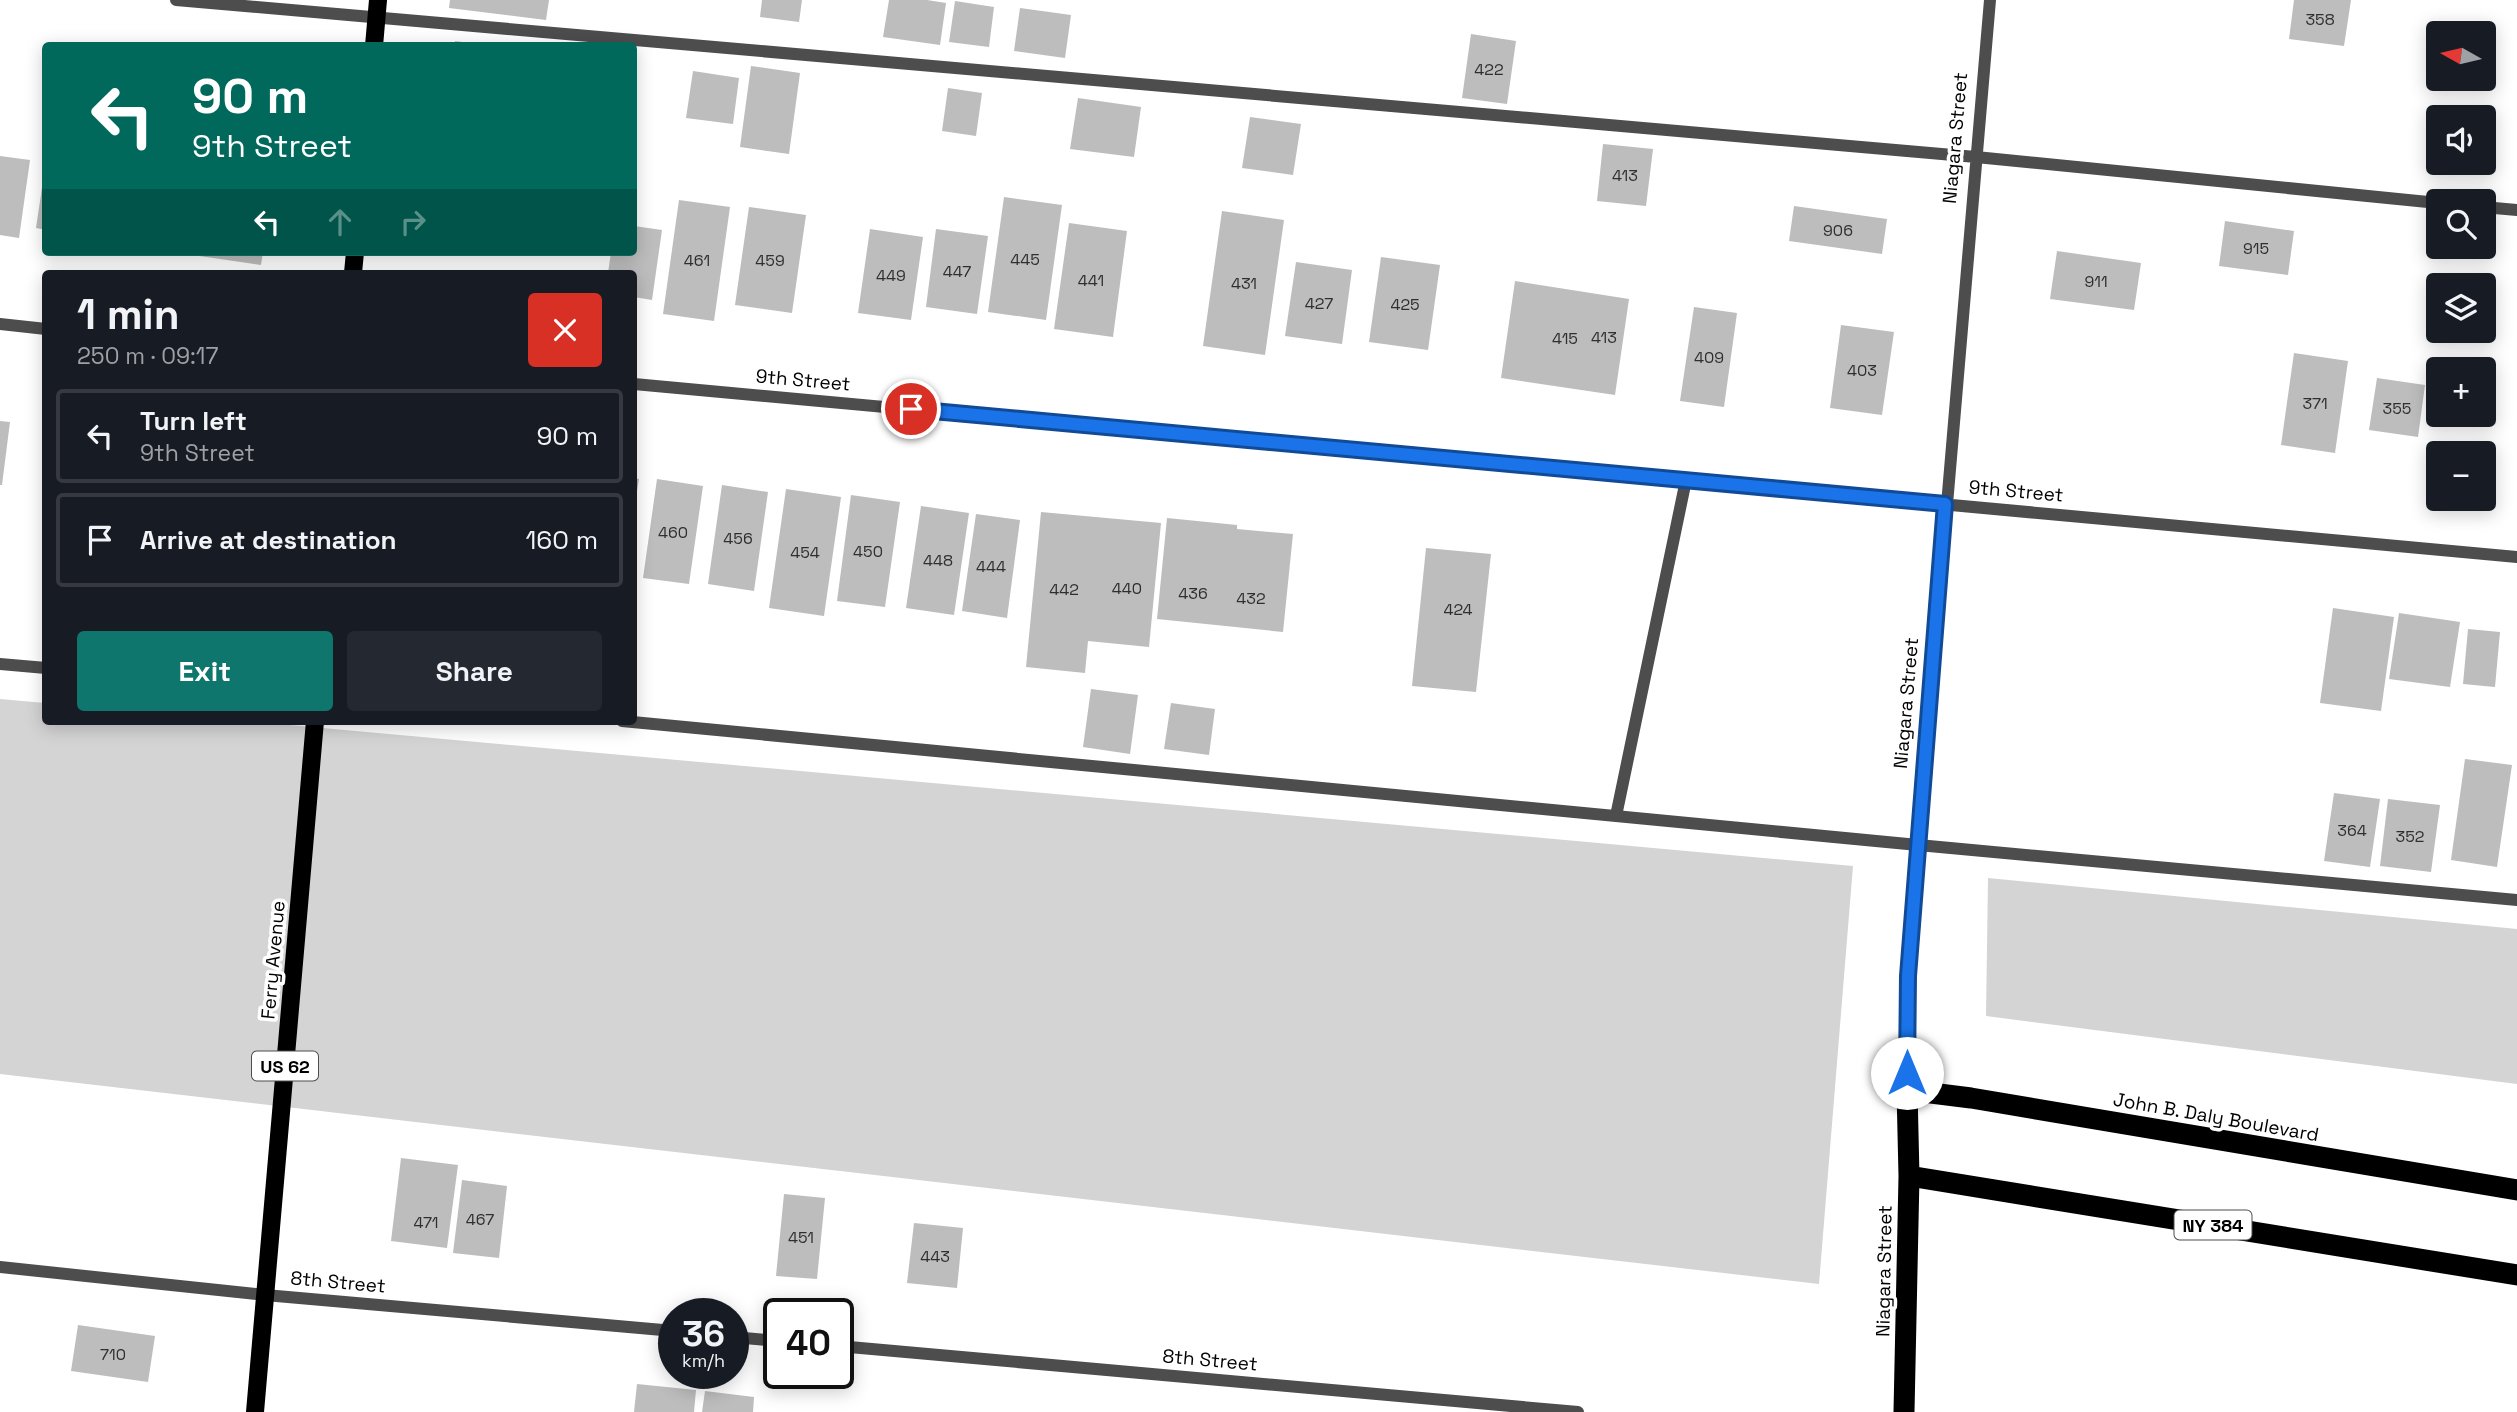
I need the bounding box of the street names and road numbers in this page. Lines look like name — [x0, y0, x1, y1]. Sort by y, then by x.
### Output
street label: Niagara Street — [1937, 71, 1973, 205]
street label: 9th Street — [755, 363, 851, 397]
street label: 9th Street — [1968, 474, 2064, 508]
street label: Niagara Street — [1888, 636, 1924, 770]
street label: Ferry Avenue — [255, 900, 291, 1020]
road number: US 62 — [252, 1051, 318, 1080]
street label: John B. Daly Boulevard — [2111, 1087, 2321, 1147]
street label: Niagara Street — [1870, 1205, 1898, 1337]
road number: NY 384 — [2174, 1210, 2252, 1240]
street label: 8th Street — [290, 1265, 386, 1299]
street label: 8th Street — [1162, 1343, 1258, 1377]

